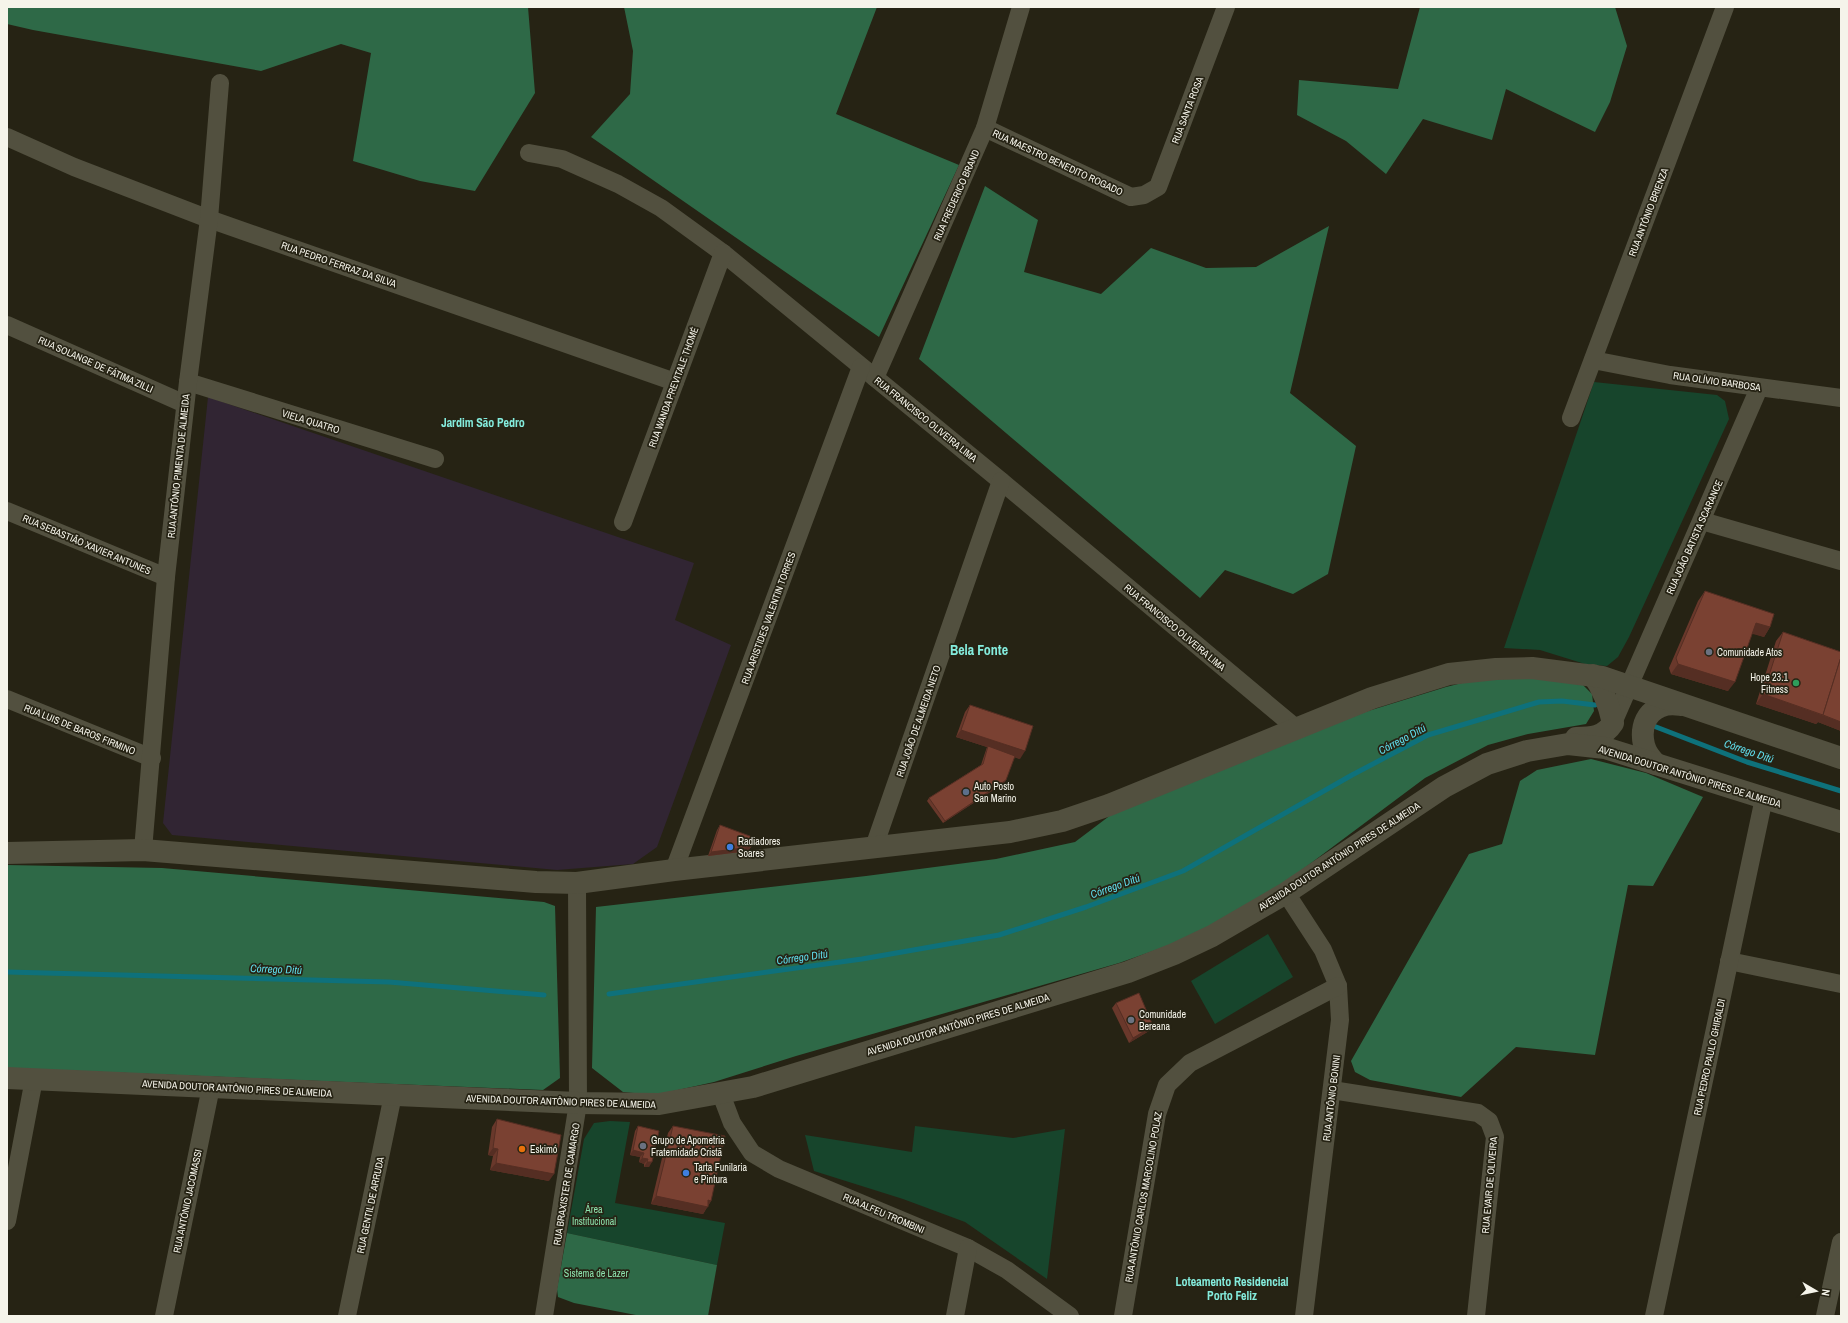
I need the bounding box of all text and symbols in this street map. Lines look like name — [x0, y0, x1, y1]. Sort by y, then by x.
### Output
street label: RUA SANTA ROSA — [1169, 74, 1206, 146]
street label: RUA MAESTRO BENEDITO ROGADO — [990, 126, 1125, 198]
street label: RUA FREDERICO BRAND — [931, 148, 982, 243]
street label: RUA ANTÔNIO BRIENZA — [1626, 166, 1672, 258]
street label: RUA PEDRO FERRAZ DA SILVA — [280, 239, 399, 290]
street label: RUA WANDA PREVITALE THOMÉ — [646, 325, 701, 449]
street label: RUA SOLANGE DE FÁTIMA ZILLI — [36, 333, 155, 396]
street label: RUA OLÍVIO BARBOSA — [1672, 369, 1762, 394]
street label: RUA FRANCISCO OLIVEIRA LIMA — [872, 374, 980, 465]
street label: RUA ANTÔNIO PIMENTA DE ALMEIDA — [164, 393, 193, 539]
street label: VIELA QUATRO — [280, 407, 341, 436]
district label: Jardim São Pedro — [441, 415, 525, 431]
street label: RUA JOÃO BATISTA SCARANCE — [1663, 478, 1726, 597]
street label: RUA SEBASTIÃO XAVIER ANTUNES — [21, 511, 154, 578]
street label: RUA ARISTIDES VALENTIN TORRES — [738, 550, 799, 686]
street label: RUA FRANCISCO OLIVEIRA LIMA — [1121, 581, 1228, 674]
district label: Bela Fonte — [950, 641, 1008, 659]
place label: Comunidade Atos — [1717, 646, 1782, 659]
marker: Comunidade Atos — [1704, 647, 1714, 657]
street label: RUA JOÃO DE ALMEIDA NETO — [893, 664, 944, 779]
place label: Hope 23.1 Fitness — [1750, 671, 1788, 696]
marker: Hope 23.1 Fitness — [1791, 678, 1801, 688]
street label: RUA LUIS DE BAROS FIRMINO — [22, 701, 137, 758]
water label: Córrego Ditú — [1376, 721, 1428, 757]
water label: Córrego Ditú — [1722, 736, 1776, 766]
street label: AVENIDA DOUTOR ANTÔNIO PIRES DE ALMEIDA — [1596, 742, 1783, 811]
place label: Auto Posto San Marino — [973, 780, 1017, 805]
marker: Auto Posto San Marino — [961, 787, 971, 797]
street label: AVENIDA DOUTOR ANTÔNIO PIRES DE ALMEIDA — [1255, 799, 1423, 914]
place label: Radiadores Soares — [738, 835, 780, 860]
marker: Radiadores Soares — [725, 842, 735, 852]
water label: Córrego Ditú — [1088, 871, 1142, 901]
water label: Córrego Ditú — [775, 946, 829, 968]
water label: Córrego Ditú — [250, 961, 302, 977]
street label: AVENIDA DOUTOR ANTÔNIO PIRES DE ALMEIDA — [864, 990, 1051, 1059]
street label: RUA PEDRO PAULO GHIRALDI — [1691, 998, 1728, 1117]
place label: Comunidade Bereana — [1139, 1008, 1186, 1033]
marker: Comunidade Bereana — [1126, 1015, 1136, 1025]
street label: RUA ANTÔNIO BONINI — [1320, 1054, 1343, 1142]
street label: AVENIDA DOUTOR ANTÔNIO PIRES DE ALMEIDA — [141, 1077, 333, 1100]
street label: AVENIDA DOUTOR ANTÔNIO PIRES DE ALMEIDA — [465, 1092, 657, 1111]
street label: RUA ANTÔNIO CARLOS MARCOLINO POLAZ — [1122, 1111, 1165, 1283]
street label: RUA BRAXISTER DE CAMARGO — [550, 1122, 583, 1246]
place label: Grupo de Apometria Fraternidade Cristã — [651, 1134, 725, 1159]
street label: RUA EVAIR DE OLIVEIRA — [1479, 1136, 1500, 1234]
marker: Grupo de Apometria Fraternidade Cristã — [638, 1141, 648, 1151]
place label: Eskimó — [530, 1143, 558, 1156]
marker: Eskimó — [517, 1144, 527, 1154]
street label: RUA ANTÔNIO JACOMASSI — [170, 1148, 205, 1254]
street label: RUA GENTIL DE ARRUDA — [354, 1155, 387, 1255]
place label: Tarta Funilaria e Pintura — [694, 1161, 747, 1186]
marker: Tarta Funilaria e Pintura — [681, 1168, 691, 1178]
street label: RUA ALFEU TROMBINI — [841, 1190, 927, 1237]
park label: Área Institucional — [572, 1203, 616, 1228]
park label: Sistema de Lazer — [564, 1267, 628, 1280]
north arrow — [1796, 1271, 1836, 1311]
district label: Loteamento Residencial Porto Feliz — [1175, 1274, 1289, 1304]
text: N — [1818, 1288, 1833, 1297]

